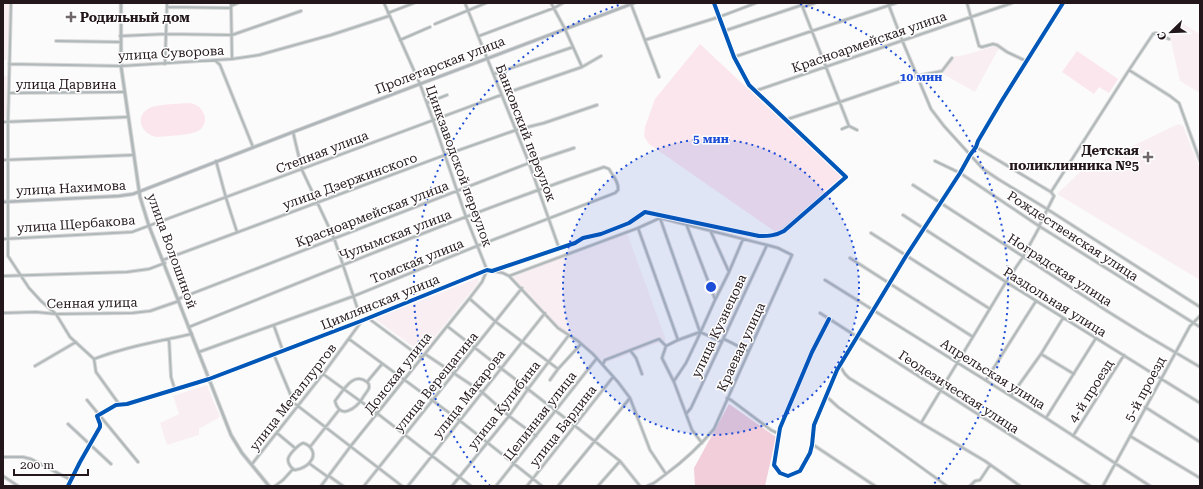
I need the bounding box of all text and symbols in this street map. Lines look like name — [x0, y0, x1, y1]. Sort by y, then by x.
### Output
street label: Красноармейская улица — [790, 8, 948, 76]
place label: Родильный дом — [80, 10, 190, 25]
marker: Родильный дом — [65, 11, 77, 23]
north arrow — [1151, 12, 1191, 52]
text: С — [1155, 29, 1170, 42]
street label: Пролетарская улица — [373, 33, 507, 97]
street label: улица Суворова — [118, 43, 224, 63]
street label: Банковский переулок — [493, 62, 559, 204]
text: 10 мин — [900, 70, 942, 84]
street label: улица Дарвина — [16, 77, 116, 92]
street label: Цинкзаводской переулок — [423, 83, 495, 249]
street label: Степная улица — [274, 127, 370, 177]
text: 5 мин — [693, 132, 729, 146]
place label: Детская поликлинника №5 — [1009, 143, 1139, 173]
street label: улица Дзержинского — [281, 150, 419, 212]
marker: Детская поликлинника №5 — [1142, 151, 1154, 163]
street label: улица Нахимова — [16, 178, 126, 198]
street label: Красноармейская улица — [293, 178, 451, 250]
street label: Рождественская улица — [1005, 188, 1141, 284]
street label: улица Волошиной — [144, 191, 200, 311]
street label: Чулымская улица — [337, 207, 453, 263]
street label: улица Щербакова — [16, 212, 136, 236]
street label: Ноградская улица — [1005, 231, 1115, 309]
street label: Томская улица — [368, 236, 466, 286]
street label: Раздольная улица — [1001, 264, 1109, 340]
street label: Цимлянская улица — [318, 271, 442, 333]
street label: улица Кузнецова — [688, 272, 750, 380]
centre of rings — [704, 280, 718, 294]
street label: Сенная улица — [46, 295, 138, 311]
street label: Краевая улица — [714, 300, 768, 394]
street label: Донская улица — [362, 329, 434, 417]
street label: улица Верещагина — [391, 329, 481, 435]
street label: Апрельская улица — [938, 336, 1048, 412]
street label: улица Металлургов — [247, 340, 339, 454]
street label: улица Макарова — [430, 347, 508, 441]
street label: Геодезическая улица — [896, 347, 1022, 437]
street label: 5-й проезд — [1122, 354, 1168, 424]
street label: 4-й проезд — [1066, 357, 1116, 425]
street label: улица Кулибина — [465, 358, 543, 452]
street label: Целинная улица — [501, 368, 579, 464]
street label: улица Бардина — [527, 382, 599, 470]
scale bar — [14, 451, 88, 477]
text: 200 m — [20, 458, 54, 472]

